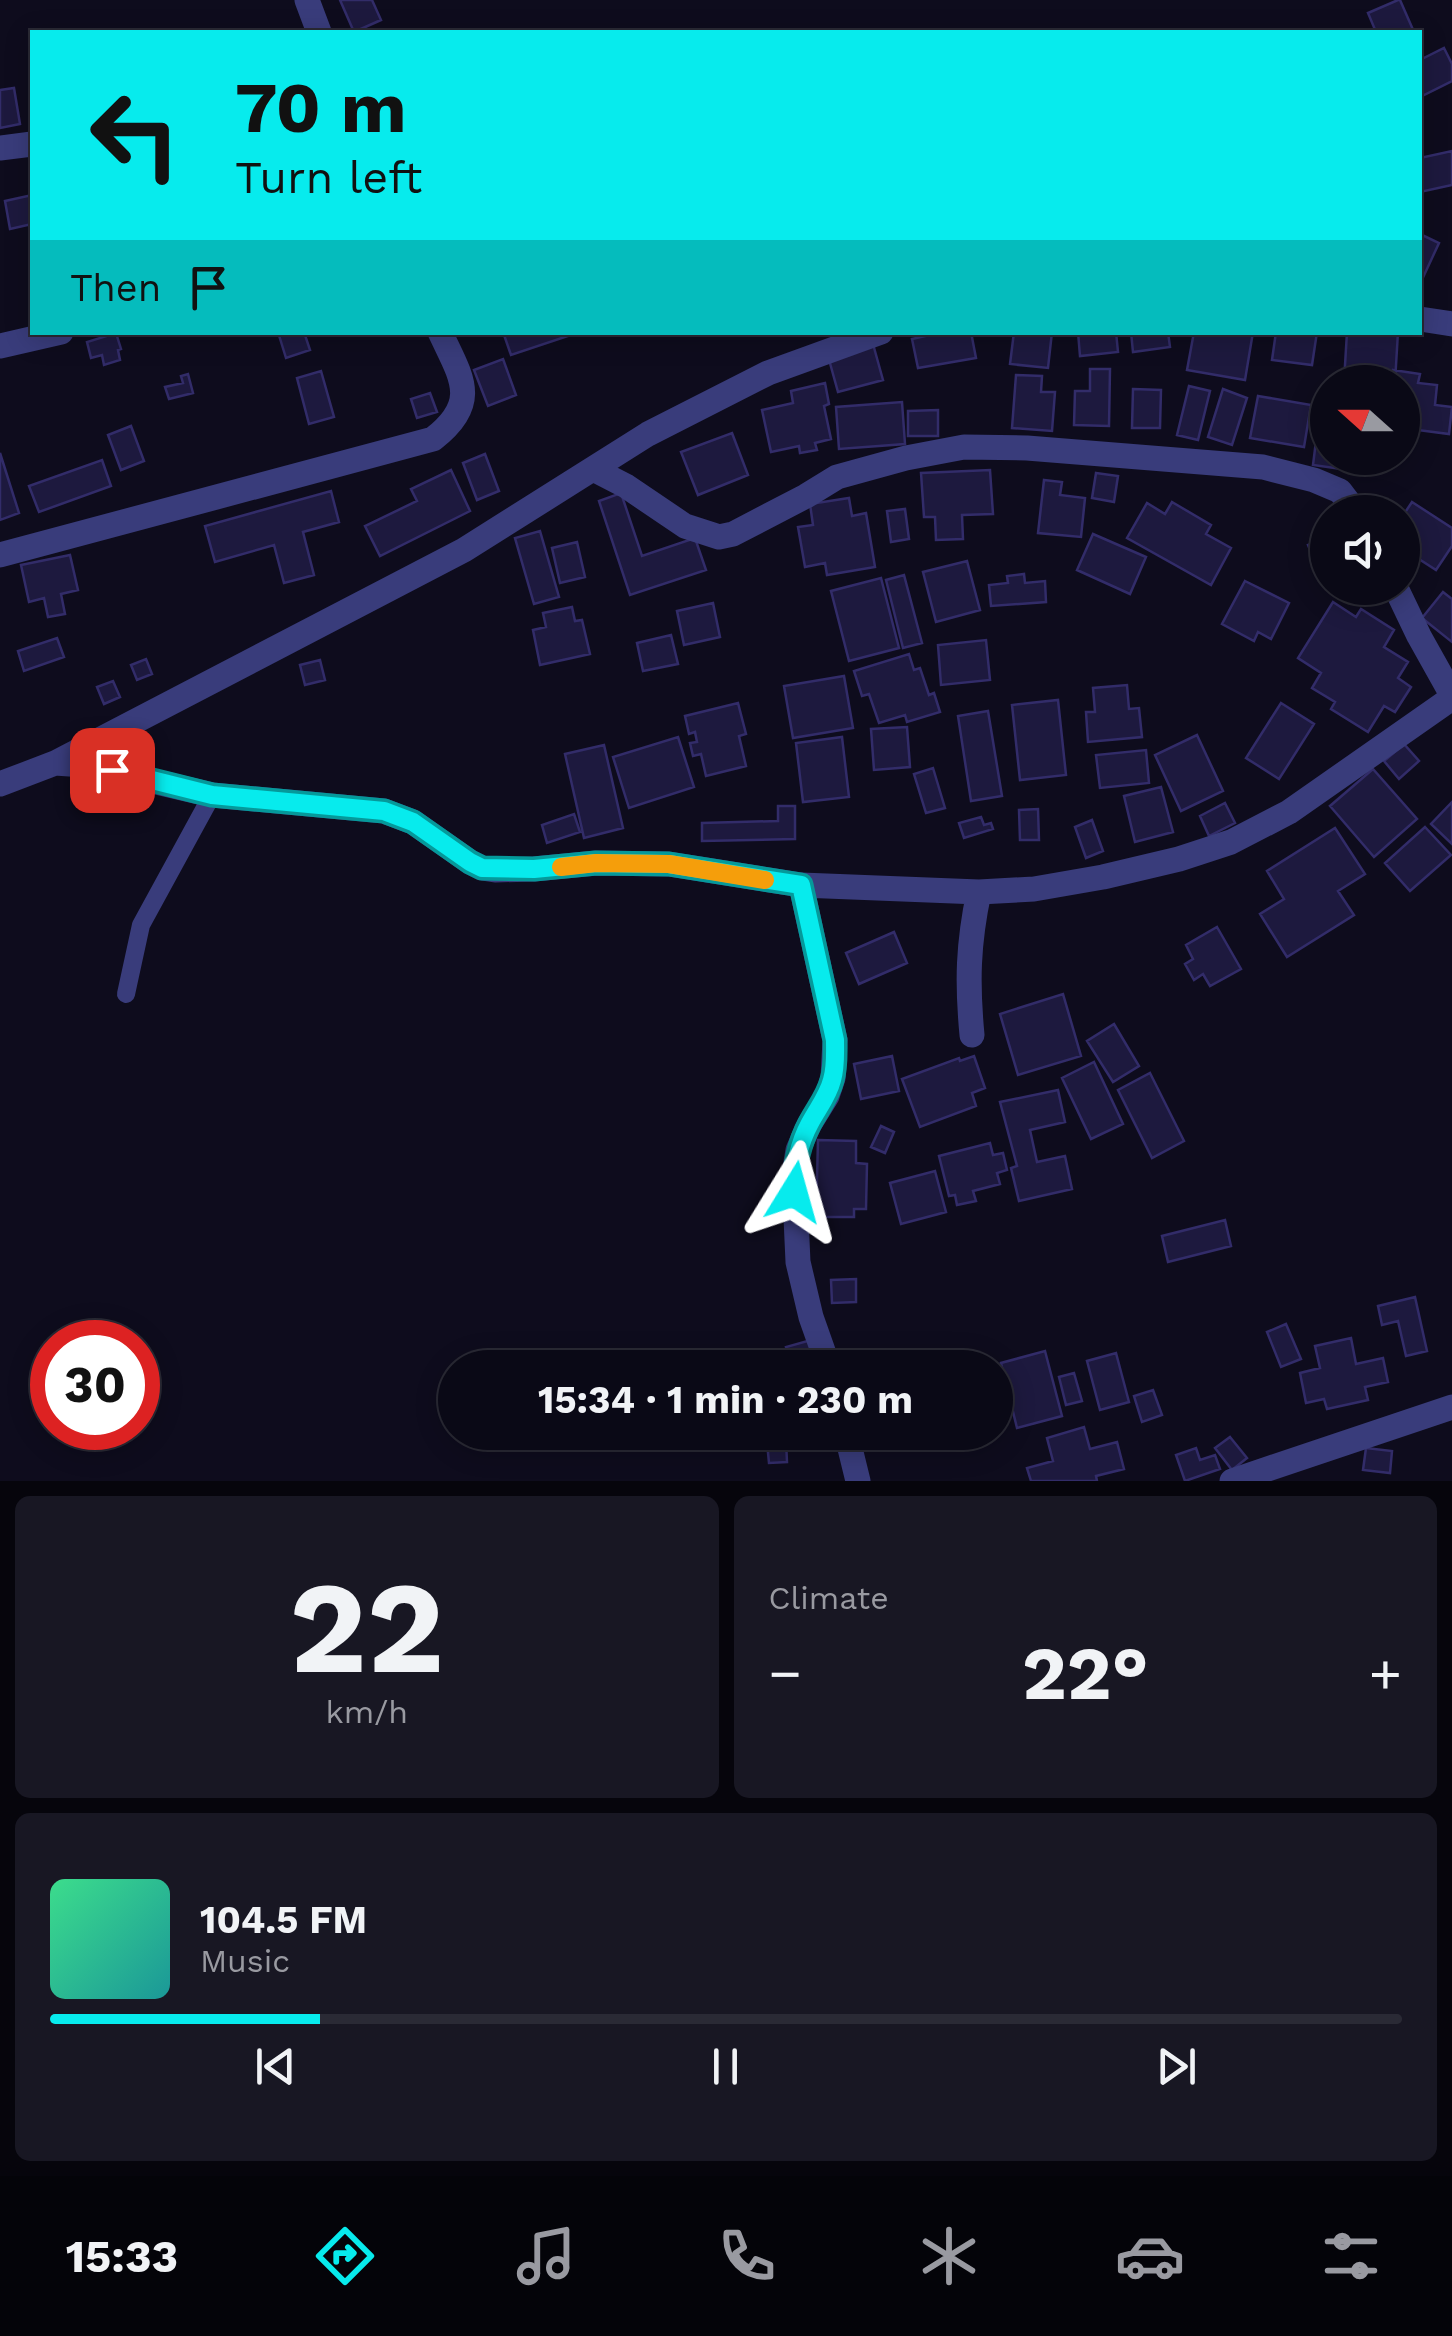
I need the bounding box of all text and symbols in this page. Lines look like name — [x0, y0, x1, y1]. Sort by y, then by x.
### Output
text: 70 m — [235, 67, 407, 149]
icon: left — [70, 70, 200, 200]
text: Turn left — [235, 151, 422, 204]
icon: arrive — [181, 260, 236, 315]
text: Then — [70, 266, 161, 310]
north arrow — [1310, 365, 1420, 475]
map controls — [1310, 365, 1420, 605]
button: sound — [1310, 495, 1420, 605]
pin — [70, 728, 155, 813]
icon: arrive — [85, 743, 140, 798]
position arrow — [742, 1140, 846, 1244]
speed limit sign: 30 — [30, 1320, 160, 1450]
text: 15:34 · 1 min · 230 m — [538, 1378, 913, 1422]
text: 22 — [289, 1551, 444, 1704]
text: Climate — [769, 1579, 889, 1617]
text: 22° — [1022, 1629, 1149, 1717]
text: − — [769, 1641, 802, 1705]
text: + — [1369, 1641, 1402, 1705]
text: km/h — [326, 1693, 408, 1731]
text: 104.5 FM — [200, 1898, 367, 1942]
text: Music — [200, 1942, 290, 1980]
icon: previous — [248, 2039, 303, 2094]
icon: pause — [698, 2039, 753, 2094]
icon: next — [1149, 2039, 1204, 2094]
icon: directions — [310, 2221, 380, 2291]
icon: music — [511, 2221, 581, 2291]
icon: phone — [712, 2221, 782, 2291]
icon: climate — [914, 2221, 984, 2291]
icon: car — [1115, 2221, 1185, 2291]
icon: filters — [1316, 2221, 1386, 2291]
text: 15:33 — [66, 2230, 178, 2283]

